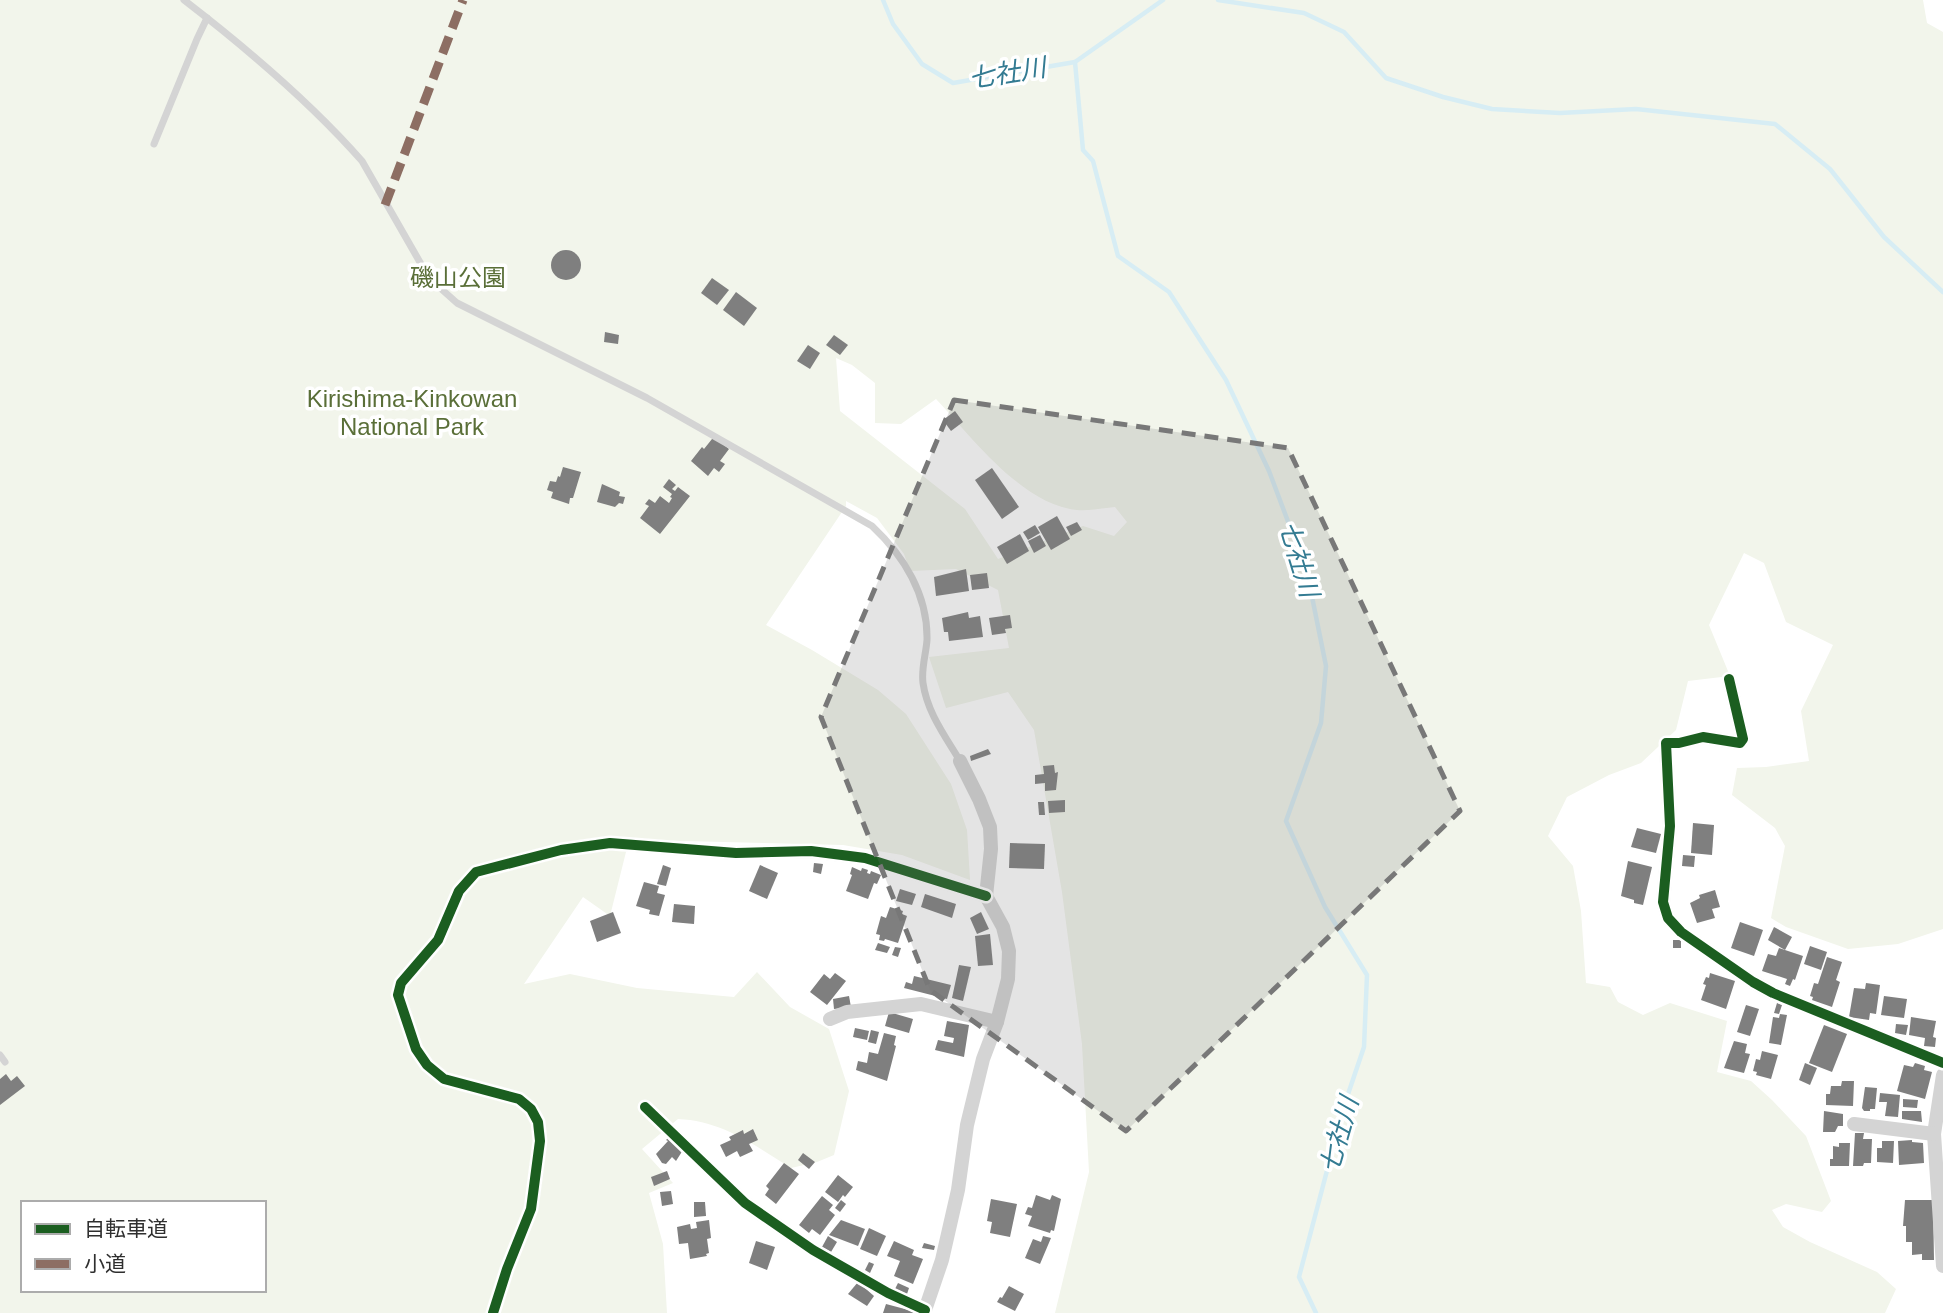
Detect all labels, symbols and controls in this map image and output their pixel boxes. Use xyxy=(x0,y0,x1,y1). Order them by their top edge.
water label: 七社川 xyxy=(966,52,1051,94)
park label: 磯山公園 xyxy=(410,264,506,291)
park label: Kirishima-Kinkowan National Park xyxy=(307,385,517,440)
water label: 七社川 xyxy=(1273,517,1326,604)
water label: 七社川 xyxy=(1314,1090,1365,1177)
legend xyxy=(21,1201,266,1292)
text: 自転車道 xyxy=(84,1217,168,1240)
text: 小道 xyxy=(84,1252,126,1275)

